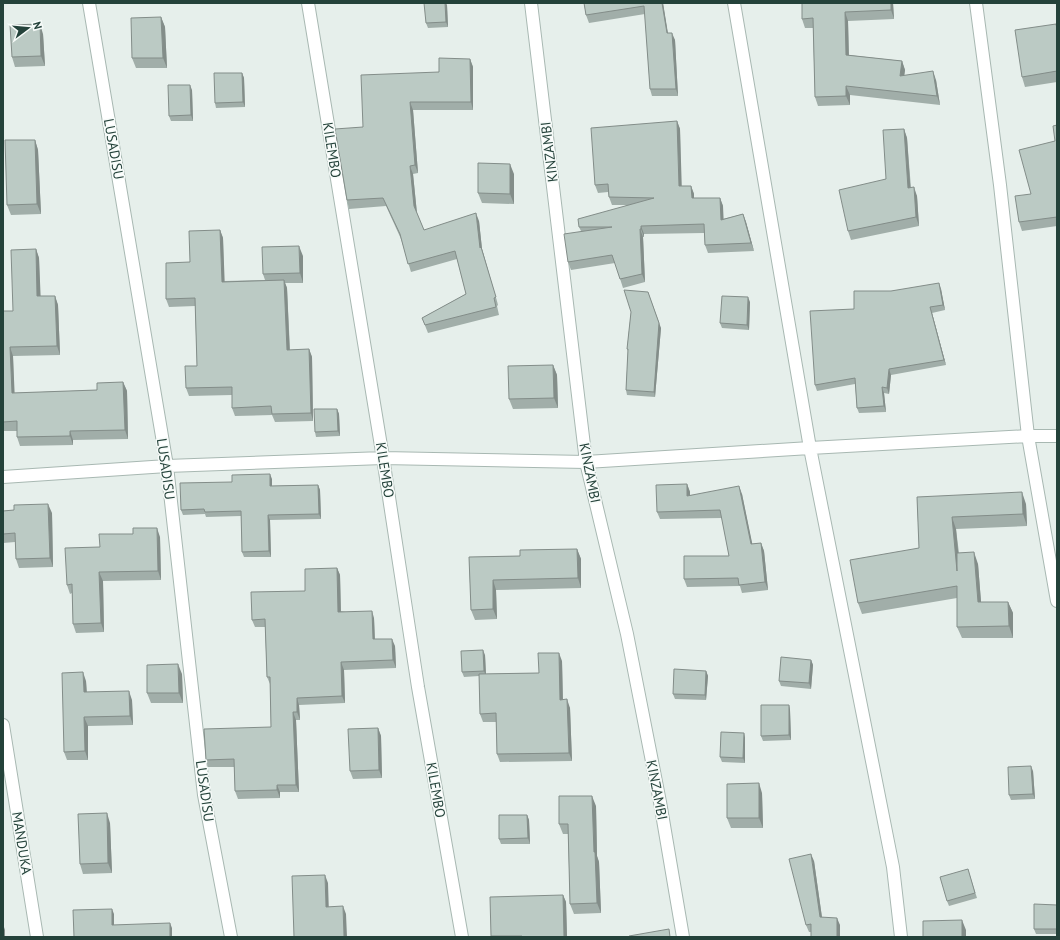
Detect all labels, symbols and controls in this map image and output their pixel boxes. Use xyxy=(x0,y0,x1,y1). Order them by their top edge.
north arrow xyxy=(8,8,48,48)
text: N xyxy=(30,20,45,31)
street label: LUSADISU xyxy=(100,117,128,181)
street label: KILEMBO xyxy=(319,121,345,179)
street label: KINZAMBI xyxy=(536,121,562,183)
street label: LUSADISU xyxy=(153,437,179,501)
street label: KILEMBO xyxy=(372,441,398,499)
street label: KINZAMBI xyxy=(575,441,605,505)
street label: KINZAMBI xyxy=(642,758,672,822)
street label: LUSADISU xyxy=(192,759,218,823)
street label: KILEMBO xyxy=(422,761,450,819)
street label: MANDUKA xyxy=(8,810,36,876)

